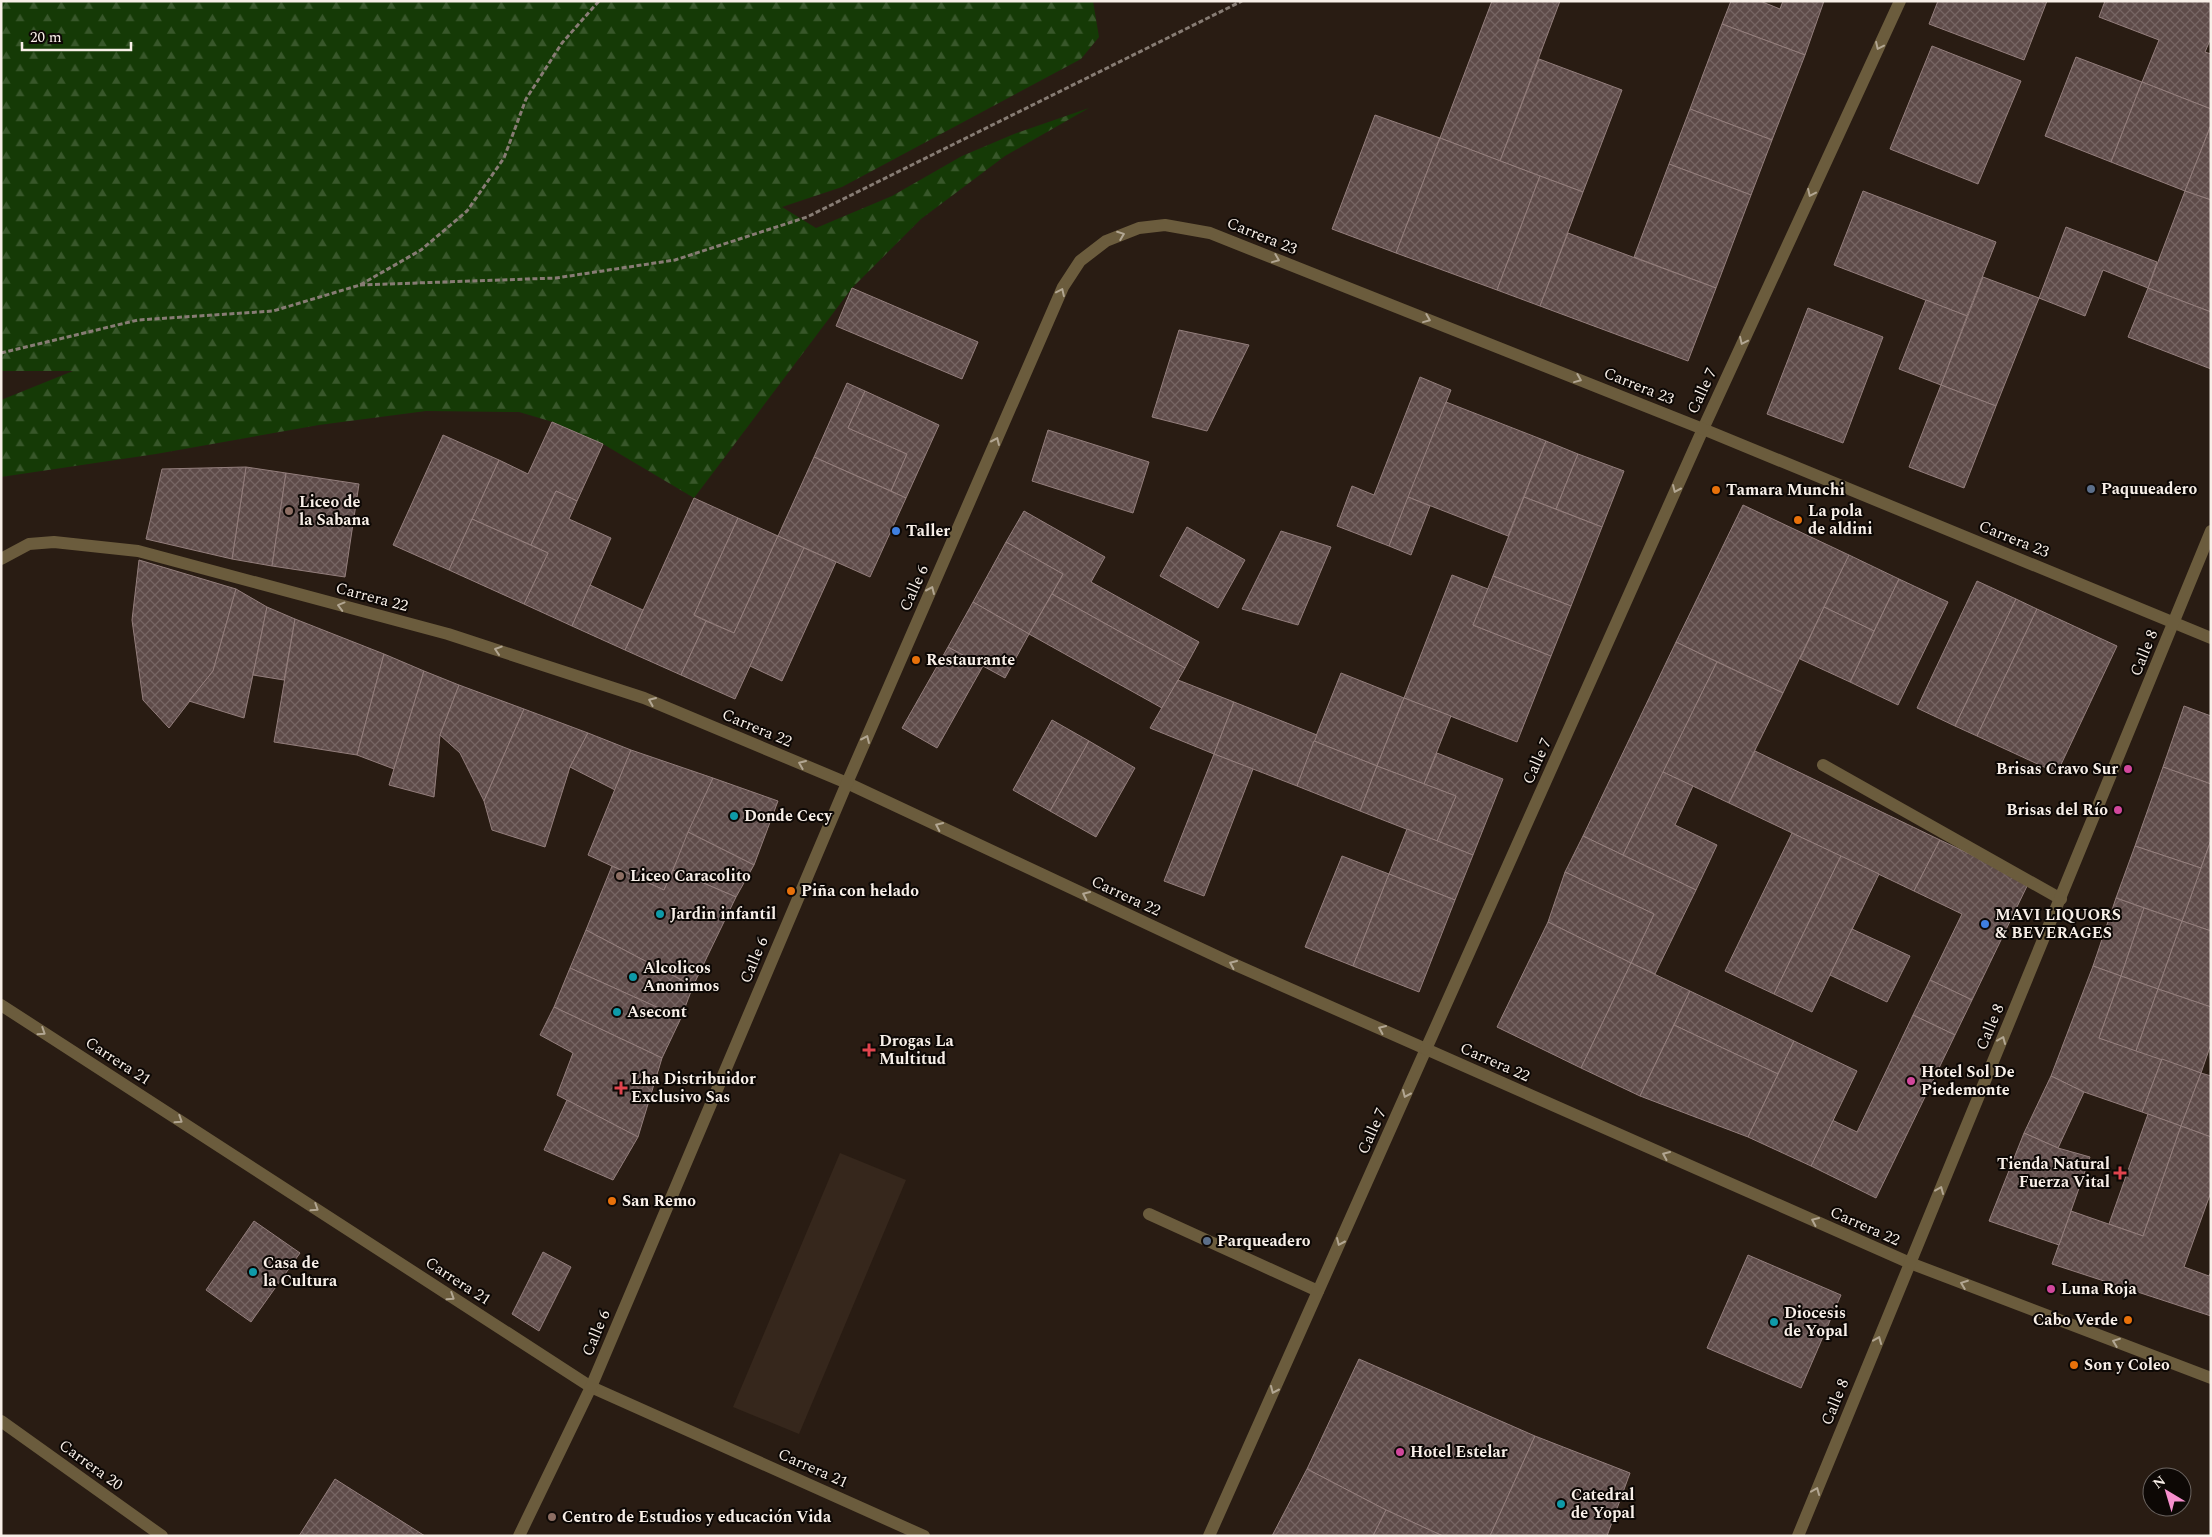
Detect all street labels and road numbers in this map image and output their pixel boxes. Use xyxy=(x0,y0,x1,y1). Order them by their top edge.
street label: Carrera 23 xyxy=(1223,211,1301,261)
street label: Carrera 23 xyxy=(1600,361,1678,411)
street label: Calle 7 xyxy=(1681,364,1723,418)
street label: Carrera 23 xyxy=(1975,514,2053,564)
street label: Calle 6 xyxy=(893,561,935,615)
street label: Carrera 22 xyxy=(333,576,411,618)
street label: Calle 8 xyxy=(2124,626,2164,680)
street label: Carrera 22 xyxy=(718,702,796,754)
street label: Calle 7 xyxy=(1516,734,1558,788)
street label: Carrera 22 xyxy=(1087,869,1165,923)
street label: Calle 6 xyxy=(733,933,775,987)
street label: Calle 8 xyxy=(1969,1000,2011,1054)
street label: Carrera 21 xyxy=(80,1031,156,1091)
street label: Carrera 22 xyxy=(1456,1036,1534,1088)
street label: Calle 7 xyxy=(1351,1104,1393,1158)
street label: Carrera 22 xyxy=(1826,1200,1904,1252)
street label: Carrera 21 xyxy=(420,1251,496,1311)
street label: Calle 6 xyxy=(575,1306,617,1360)
street label: Calle 8 xyxy=(1815,1375,1855,1429)
street label: Carrera 20 xyxy=(54,1433,128,1497)
street label: Carrera 21 xyxy=(774,1442,852,1494)

